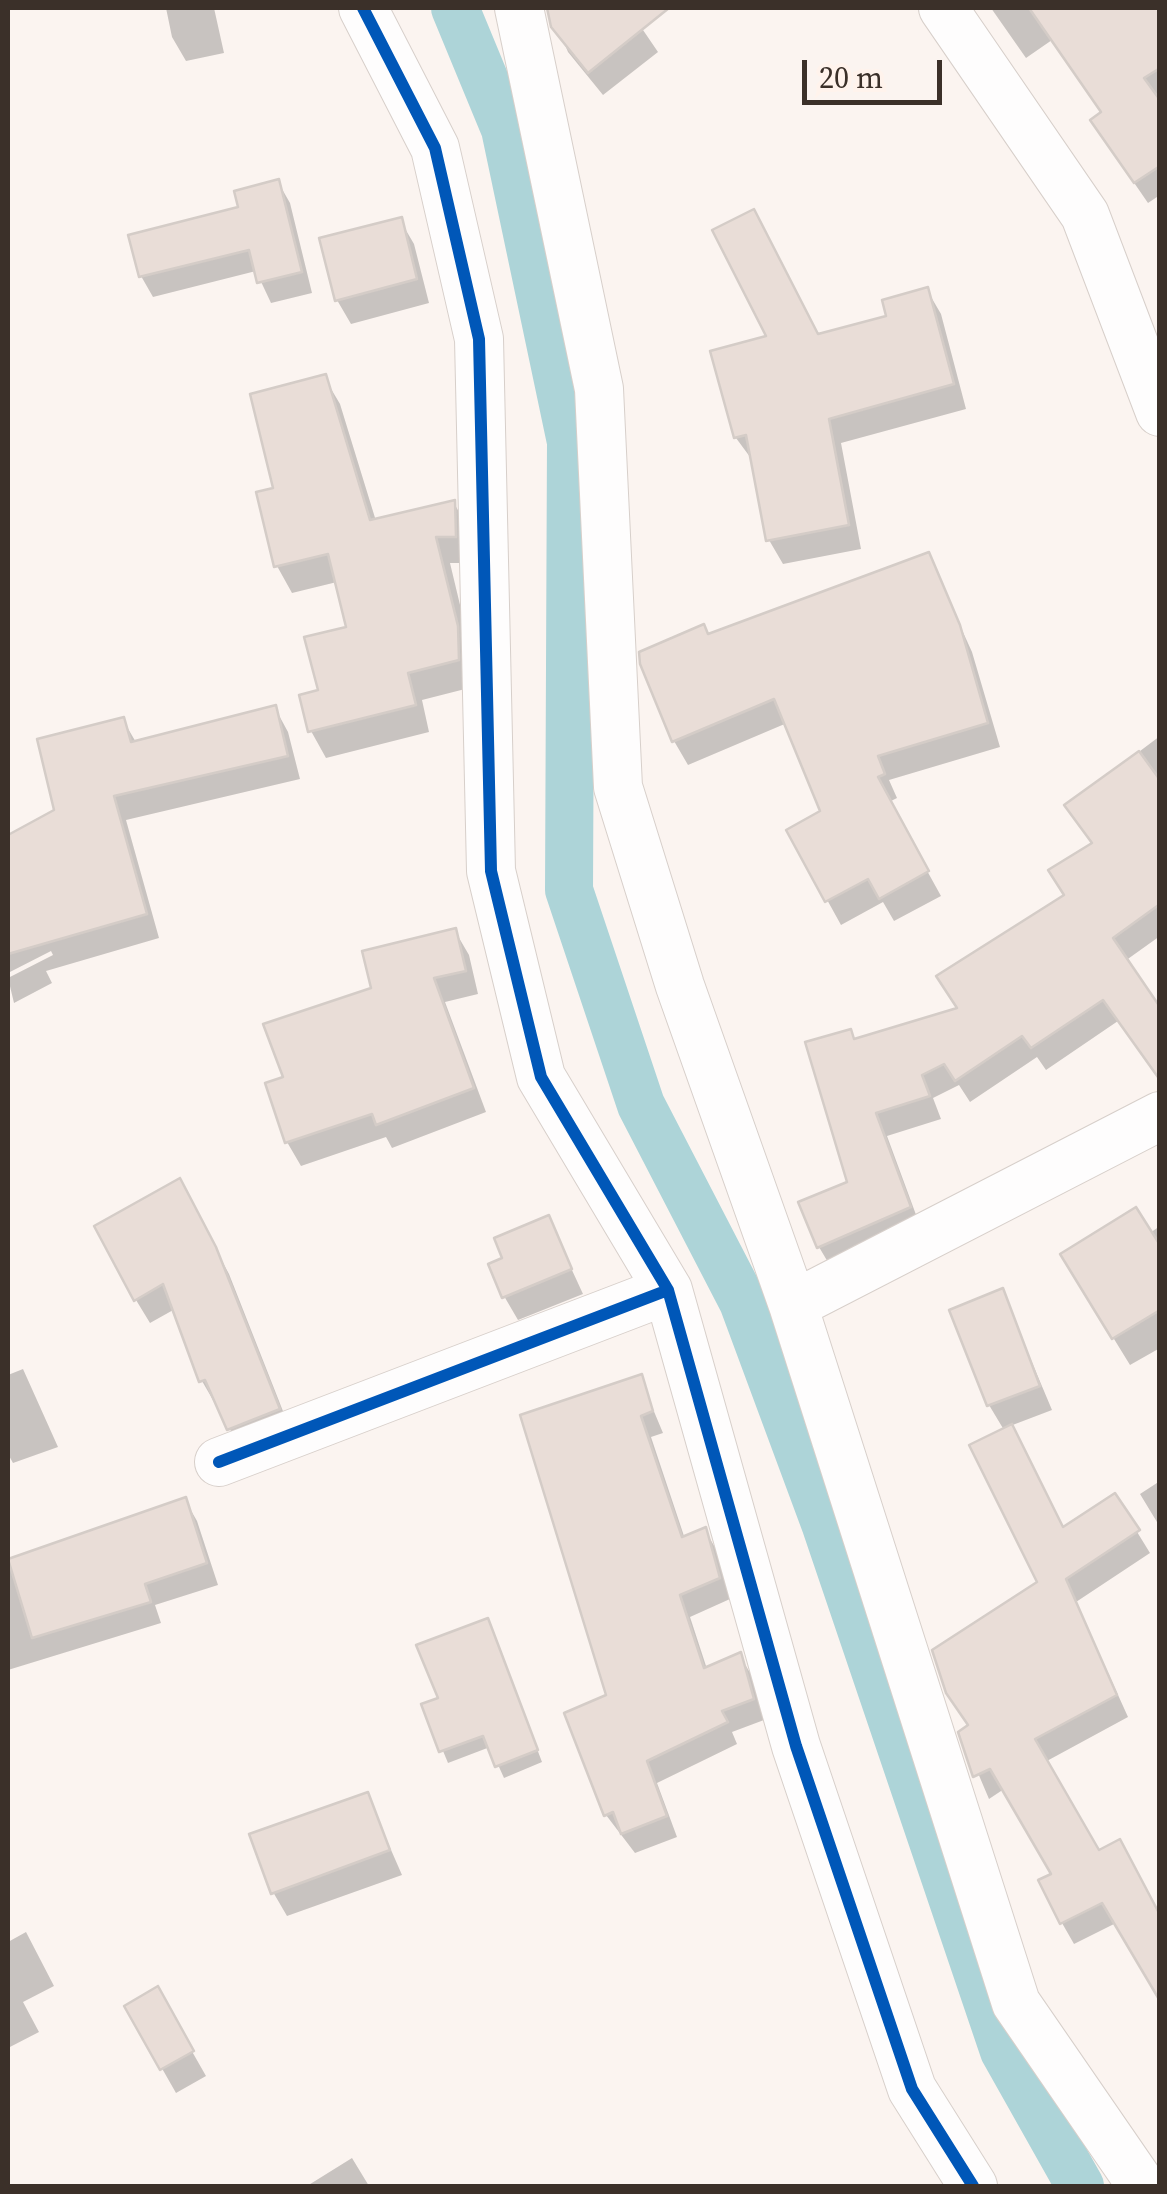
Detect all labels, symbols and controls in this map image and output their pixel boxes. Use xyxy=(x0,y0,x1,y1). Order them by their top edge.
scale bar xyxy=(807,40,947,102)
text: 20 m xyxy=(819,57,883,98)

